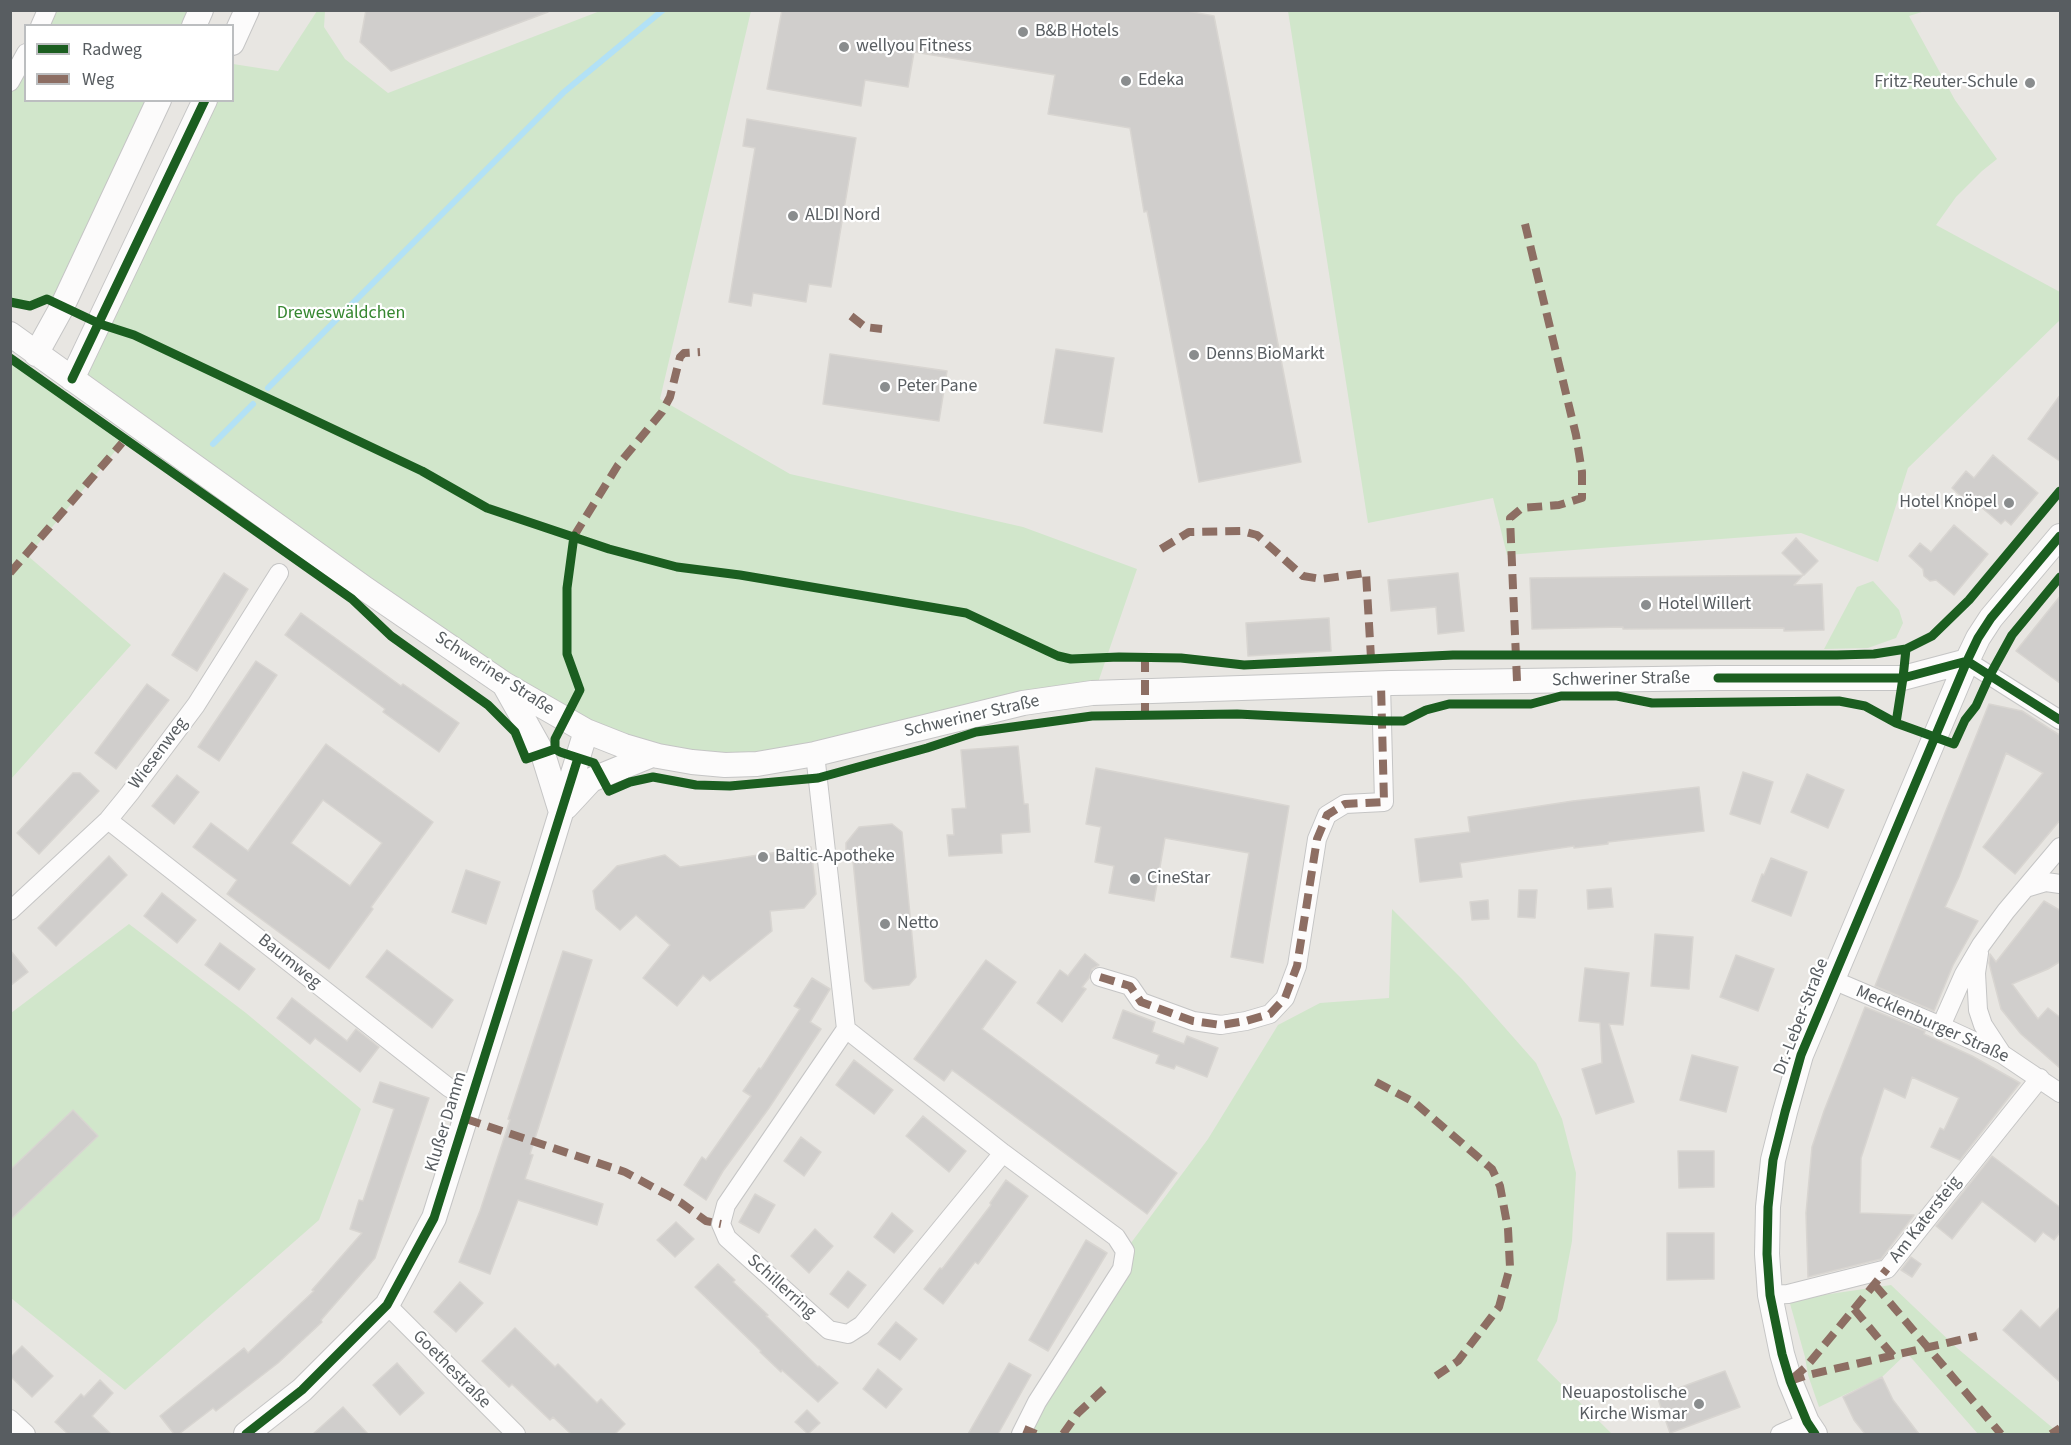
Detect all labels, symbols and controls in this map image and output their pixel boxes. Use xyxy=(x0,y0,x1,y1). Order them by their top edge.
place label: B&B Hotels xyxy=(1035,21,1119,43)
legend xyxy=(24,24,234,102)
marker: B&B Hotels xyxy=(1016,25,1030,39)
place label: wellyou Fitness xyxy=(856,36,972,58)
text: Radweg xyxy=(82,37,142,62)
marker: wellyou Fitness xyxy=(837,40,851,54)
text: Weg xyxy=(82,67,114,92)
place label: Edeka xyxy=(1138,70,1184,92)
place label: Fritz-Reuter-Schule xyxy=(1874,72,2018,94)
marker: Edeka xyxy=(1119,74,1133,88)
marker: Fritz-Reuter-Schule xyxy=(2023,76,2037,90)
place label: ALDI Nord xyxy=(805,205,880,227)
marker: ALDI Nord xyxy=(786,209,800,223)
park label: Dreweswäldchen xyxy=(277,303,405,325)
place label: Denns BioMarkt xyxy=(1206,344,1325,366)
marker: Denns BioMarkt xyxy=(1187,348,1201,362)
place label: Peter Pane xyxy=(897,376,977,398)
marker: Peter Pane xyxy=(878,380,892,394)
place label: Hotel Knöpel xyxy=(1899,492,1997,514)
marker: Hotel Knöpel xyxy=(2002,496,2016,510)
place label: Hotel Willert xyxy=(1658,594,1751,616)
marker: Hotel Willert xyxy=(1639,598,1653,612)
street label: Schweriner Straße xyxy=(430,627,558,721)
street label: Schweriner Straße xyxy=(1552,668,1690,692)
street label: Schweriner Straße xyxy=(902,691,1042,743)
street label: Wiesenweg xyxy=(125,714,193,794)
place label: Baltic-Apotheke xyxy=(775,846,895,868)
marker: Baltic-Apotheke xyxy=(756,850,770,864)
place label: CineStar xyxy=(1147,868,1210,890)
marker: CineStar xyxy=(1128,872,1142,886)
place label: Netto xyxy=(897,913,939,935)
marker: Netto xyxy=(878,917,892,931)
street label: Baumweg xyxy=(253,930,325,994)
street label: Dr.-Leber-Straße xyxy=(1770,956,1834,1078)
street label: Mecklenburger Straße xyxy=(1852,982,2012,1068)
street label: Klußer Damm xyxy=(421,1069,473,1175)
street label: Am Katersteig xyxy=(1885,1172,1967,1268)
street label: Schillerring xyxy=(742,1250,820,1324)
street label: Goethestraße xyxy=(407,1326,495,1414)
place label: Neuapostolische Kirche Wismar xyxy=(1562,1383,1687,1426)
marker: Neuapostolische Kirche Wismar xyxy=(1692,1397,1706,1411)

